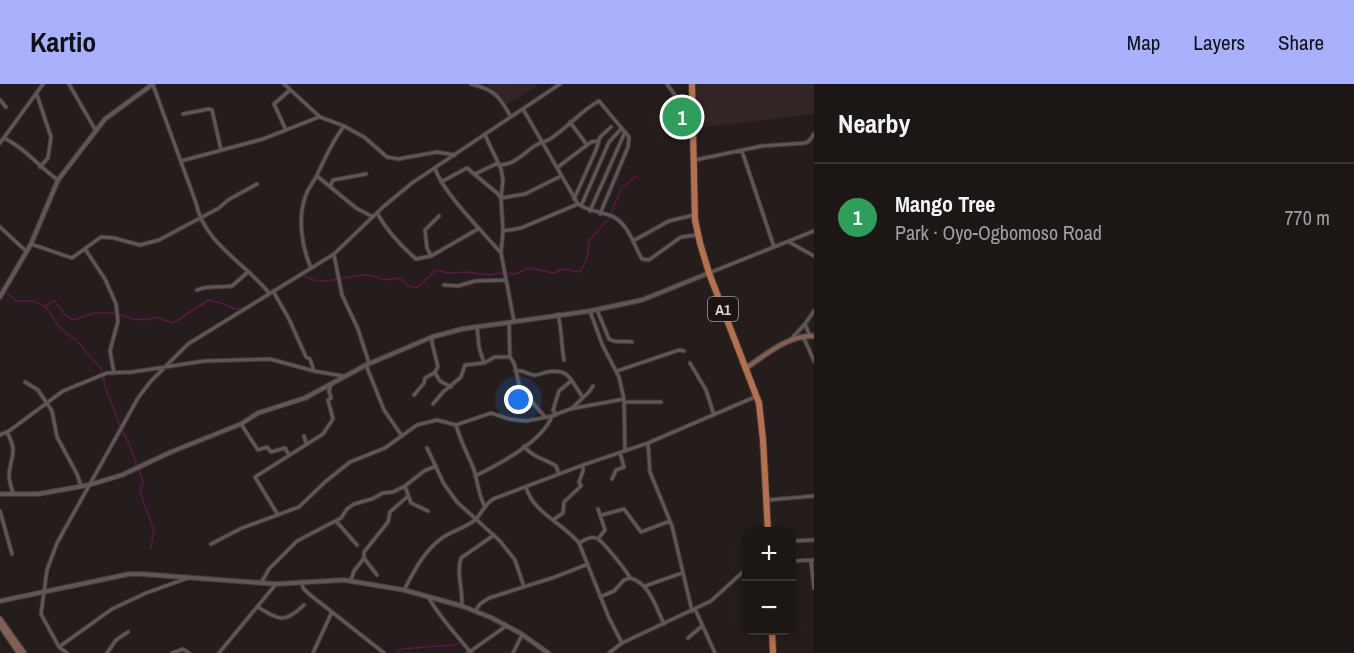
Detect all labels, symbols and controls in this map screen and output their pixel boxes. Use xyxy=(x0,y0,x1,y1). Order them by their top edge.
text: Kartio xyxy=(30,23,96,61)
text: Map xyxy=(1127,28,1160,57)
text: Layers xyxy=(1193,28,1245,57)
text: Share xyxy=(1278,28,1324,57)
pin: 1 xyxy=(662,94,702,140)
text: Nearby xyxy=(838,106,910,141)
text: Mango Tree xyxy=(895,189,995,219)
text: 1 xyxy=(853,204,862,231)
text: 770 m xyxy=(1284,204,1330,231)
text: Park · Oyo-Ogbomoso Road xyxy=(895,219,1102,246)
road number: A1 xyxy=(708,297,738,321)
your location xyxy=(504,385,533,414)
map controls xyxy=(742,527,796,635)
button: + xyxy=(742,527,796,581)
button: − xyxy=(742,581,796,635)

